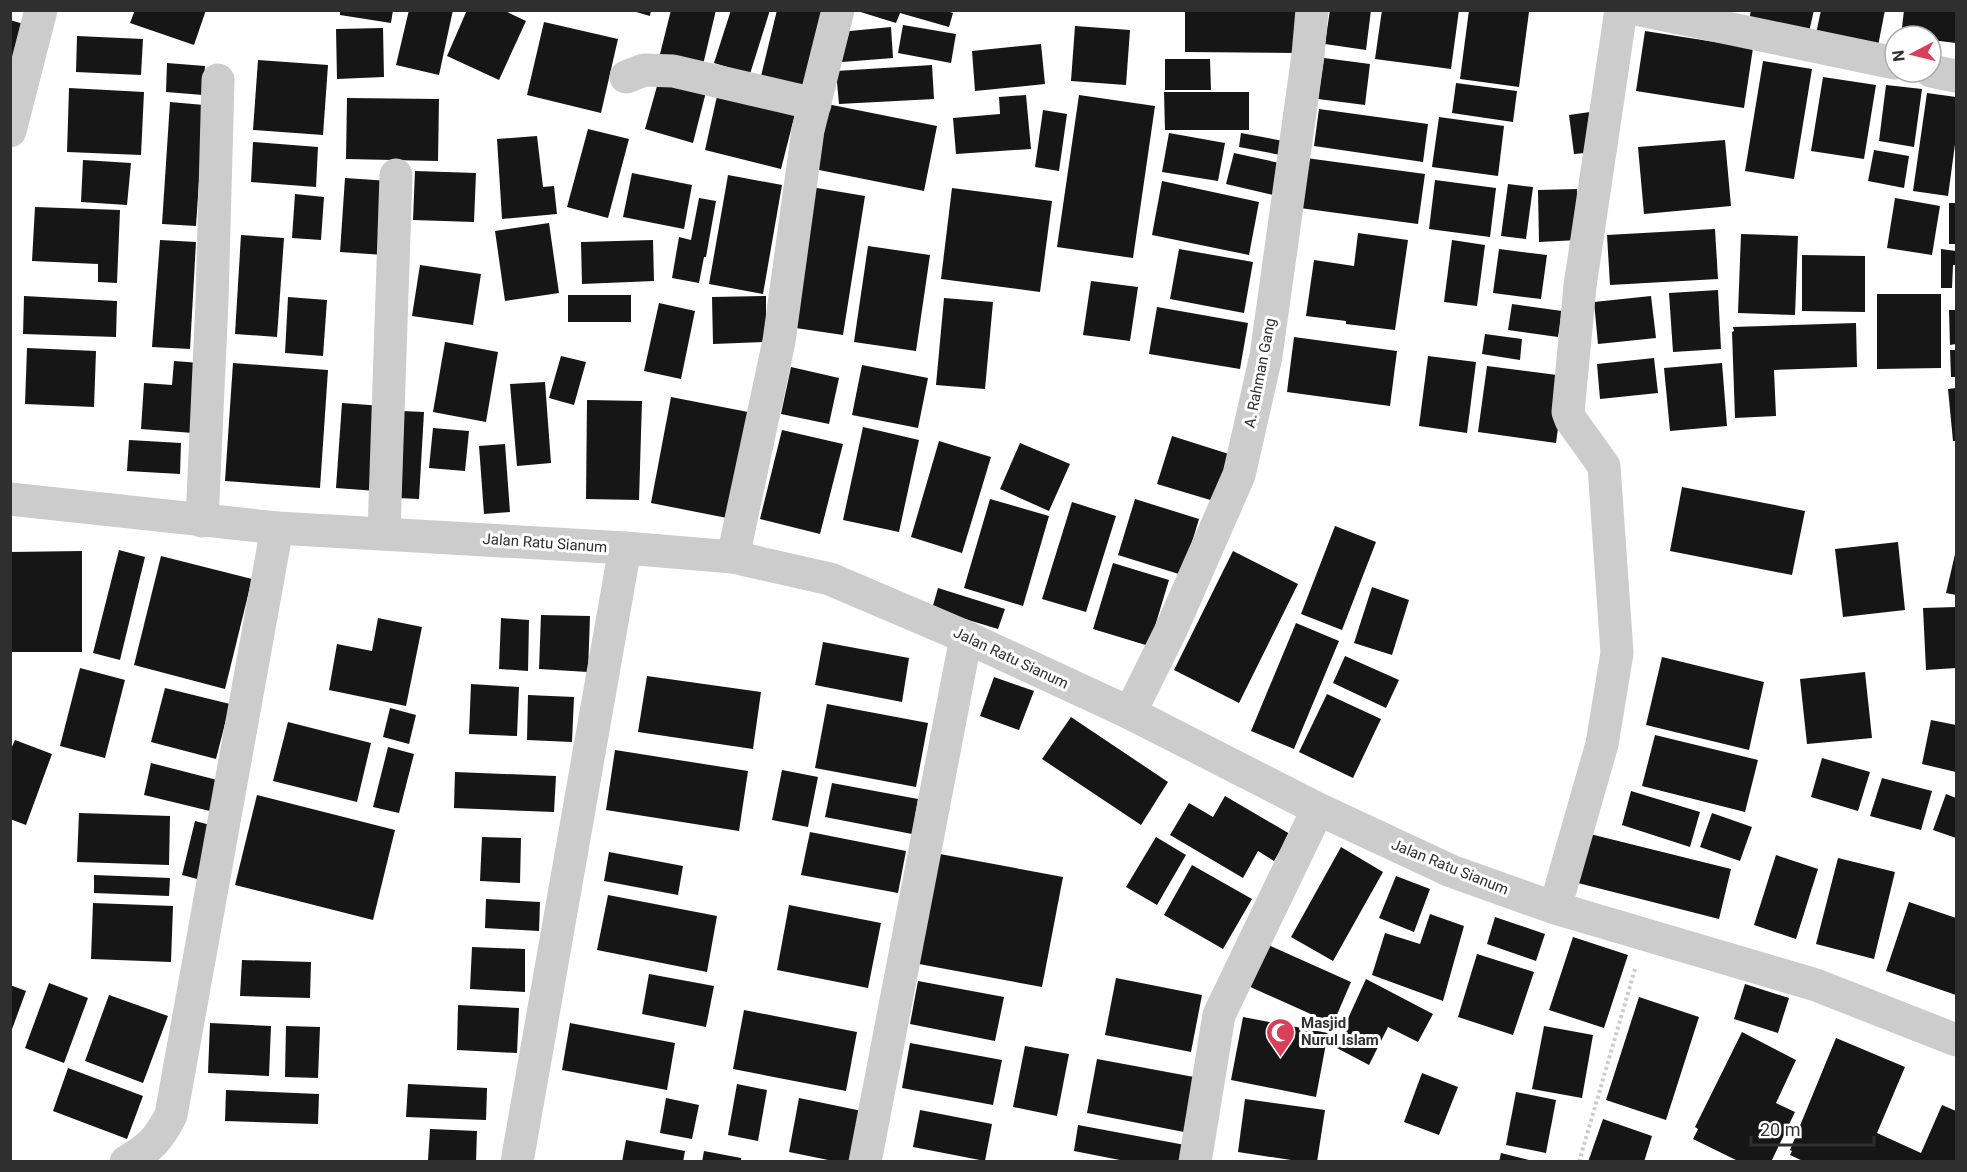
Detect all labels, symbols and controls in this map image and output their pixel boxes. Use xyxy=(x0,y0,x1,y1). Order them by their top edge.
north arrow xyxy=(1883,24,1943,84)
text: N xyxy=(1888,49,1909,63)
street label: A. Rahman Gang xyxy=(1241,317,1279,429)
street label: Jalan Ratu Sianum xyxy=(482,530,608,556)
street label: Jalan Ratu Sianum xyxy=(951,623,1071,693)
street label: Jalan Ratu Sianum xyxy=(1389,835,1511,899)
place label: Masjid Nurul Islam xyxy=(1301,1014,1379,1049)
mosque icon: Masjid Nurul Islam xyxy=(1264,1016,1296,1058)
scale bar xyxy=(1751,1109,1874,1147)
text: 20 m xyxy=(1760,1119,1800,1140)

